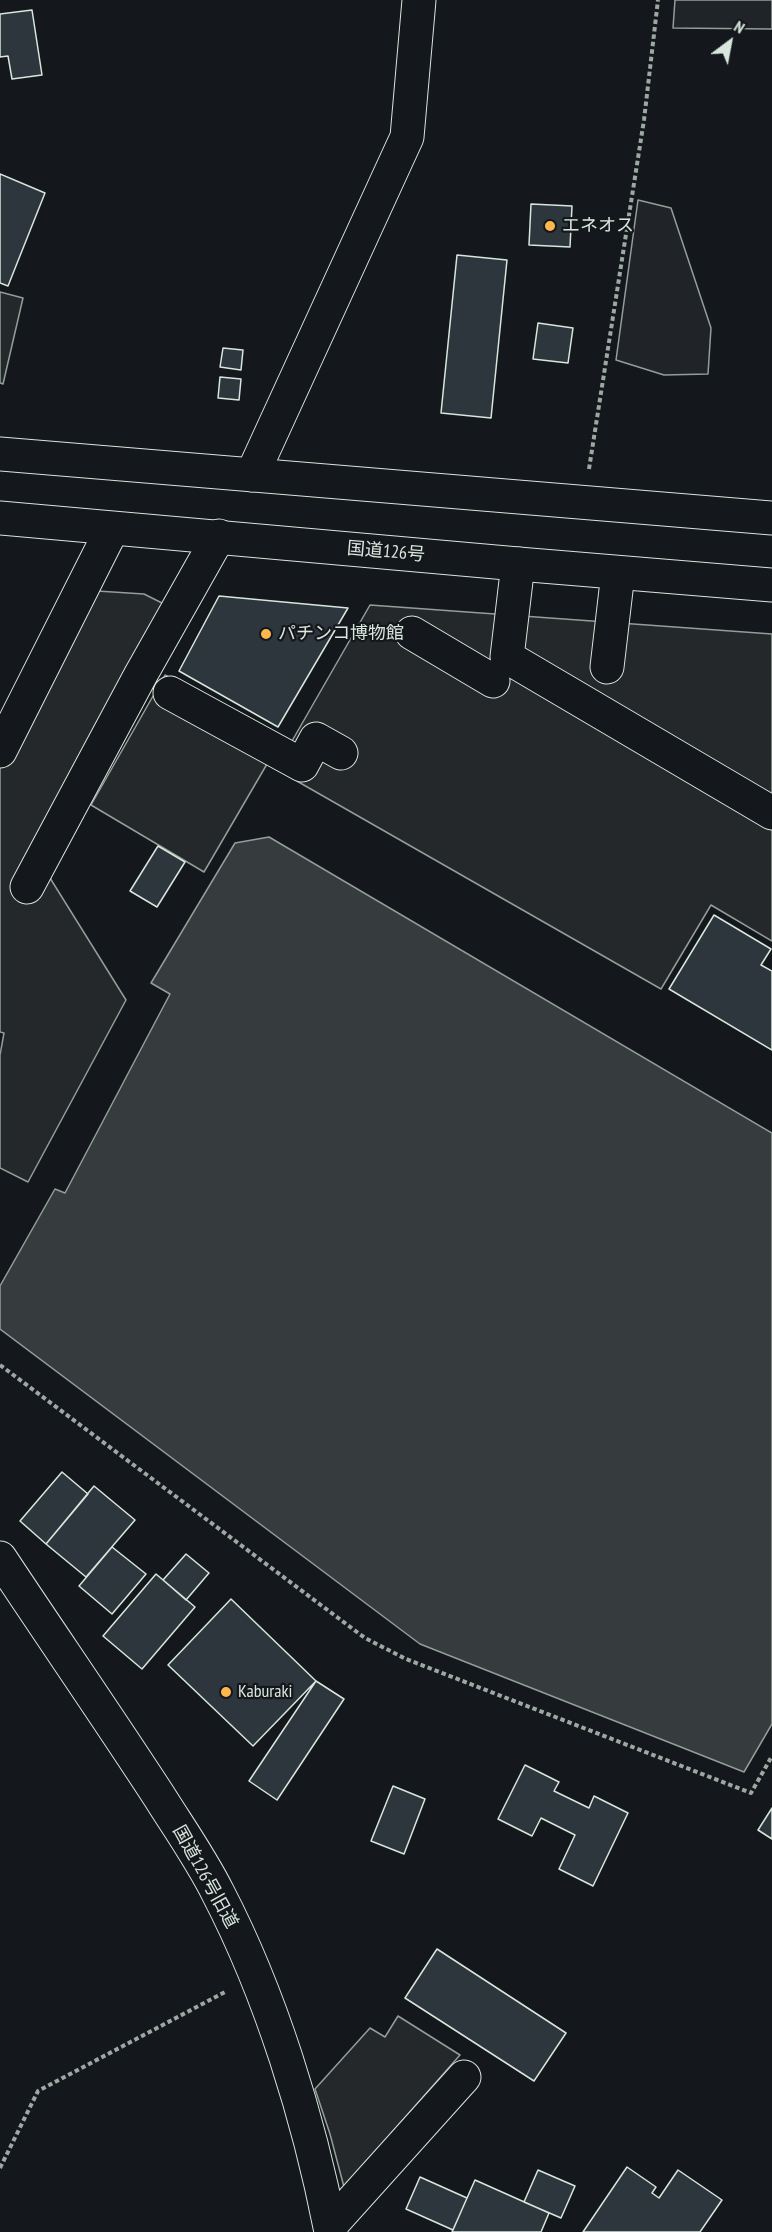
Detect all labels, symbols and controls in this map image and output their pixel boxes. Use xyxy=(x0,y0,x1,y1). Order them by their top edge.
north arrow xyxy=(700,12,760,72)
text: N xyxy=(731,16,748,38)
place label: エネオス xyxy=(562,215,634,237)
marker: エネオス xyxy=(543,219,557,233)
street label: 国道126号 xyxy=(346,538,426,566)
place label: パチンコ博物館 xyxy=(278,623,404,645)
marker: パチンコ博物館 xyxy=(259,627,273,641)
place label: Kaburaki xyxy=(238,1681,292,1703)
marker: Kaburaki xyxy=(219,1685,233,1699)
street label: 国道126号旧道 xyxy=(168,1822,242,1932)

